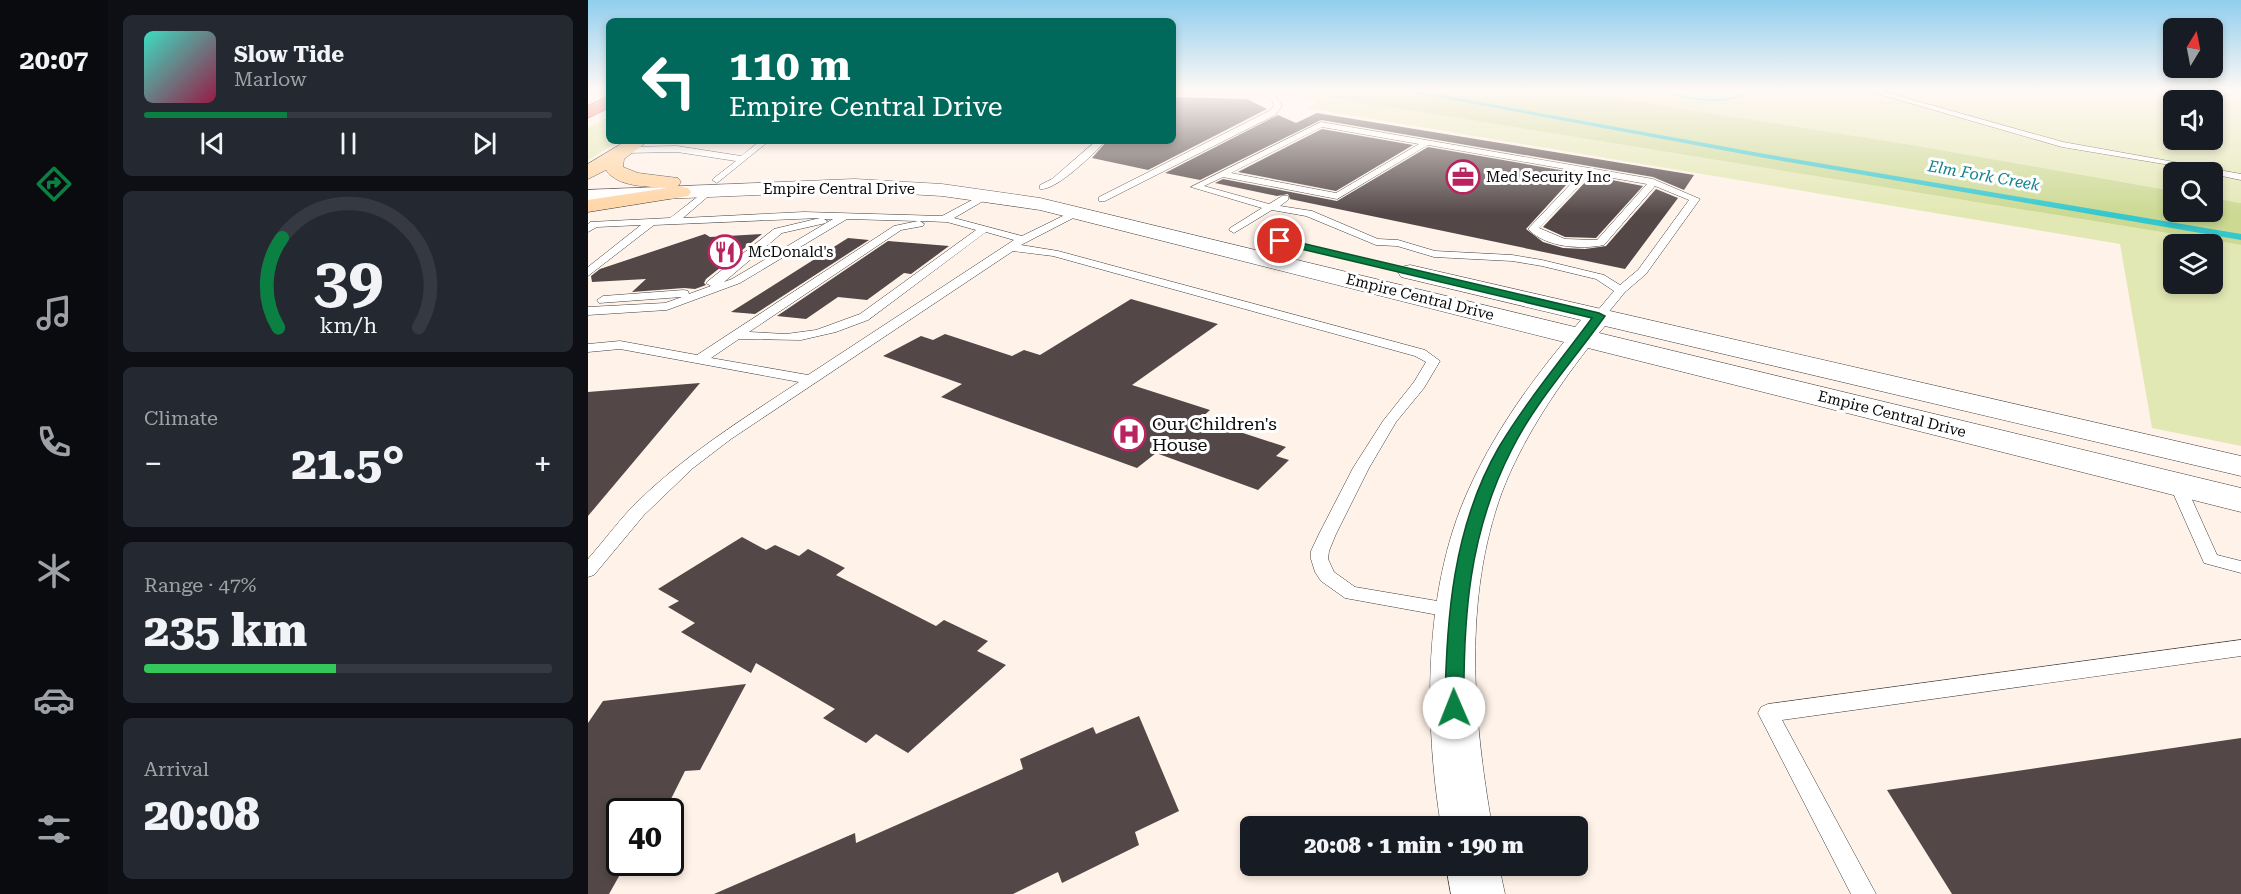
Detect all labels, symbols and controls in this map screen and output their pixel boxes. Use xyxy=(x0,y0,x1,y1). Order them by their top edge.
north arrow xyxy=(2163,18,2223,78)
map controls xyxy=(2163,18,2223,294)
text: 110 m xyxy=(729,41,851,90)
text: Slow Tide xyxy=(234,42,344,67)
icon: left xyxy=(630,42,708,120)
text: 20:07 xyxy=(20,44,88,76)
text: Marlow xyxy=(234,67,307,91)
button: sound xyxy=(2163,90,2223,150)
text: Empire Central Drive xyxy=(729,91,1003,123)
icon: previous xyxy=(196,127,229,160)
icon: pause xyxy=(332,127,365,160)
icon: next xyxy=(468,127,501,160)
water label: Elm Fork Creek xyxy=(1926,156,2042,195)
office icon: Med Security Inc xyxy=(1445,159,1481,195)
button: search xyxy=(2163,162,2223,222)
icon: directions xyxy=(33,163,75,205)
place label: Med Security Inc xyxy=(1486,168,1611,186)
street label: Empire Central Drive xyxy=(763,180,915,198)
pin xyxy=(1254,215,1305,266)
icon: arrive xyxy=(1263,224,1296,257)
restaurant icon: McDonald's xyxy=(707,234,743,270)
button: layers xyxy=(2163,234,2223,294)
place label: McDonald's xyxy=(748,243,834,261)
text: 39 xyxy=(313,244,383,317)
street label: Empire Central Drive xyxy=(1344,270,1496,324)
icon: music xyxy=(33,292,75,334)
text: km/h xyxy=(319,314,377,339)
street label: Empire Central Drive xyxy=(1816,387,1968,441)
text: Climate xyxy=(144,406,218,430)
place label: Our Children's House xyxy=(1152,413,1277,455)
hospital icon: Our Children's House xyxy=(1111,416,1147,452)
icon: phone xyxy=(33,421,75,463)
text: 21.5° xyxy=(291,437,405,490)
text: − xyxy=(144,444,162,483)
text: + xyxy=(534,444,552,483)
icon: climate xyxy=(33,550,75,592)
text: Range · 47% xyxy=(144,573,256,597)
text: 235 km xyxy=(144,604,307,657)
position arrow xyxy=(1422,676,1486,740)
icon: car xyxy=(33,679,75,721)
text: Arrival xyxy=(144,757,209,781)
text: 20:08 xyxy=(144,788,260,841)
speed limit sign: 40 xyxy=(606,798,684,876)
icon: filters xyxy=(33,808,75,850)
text: 20:08 · 1 min · 190 m xyxy=(1304,833,1524,858)

